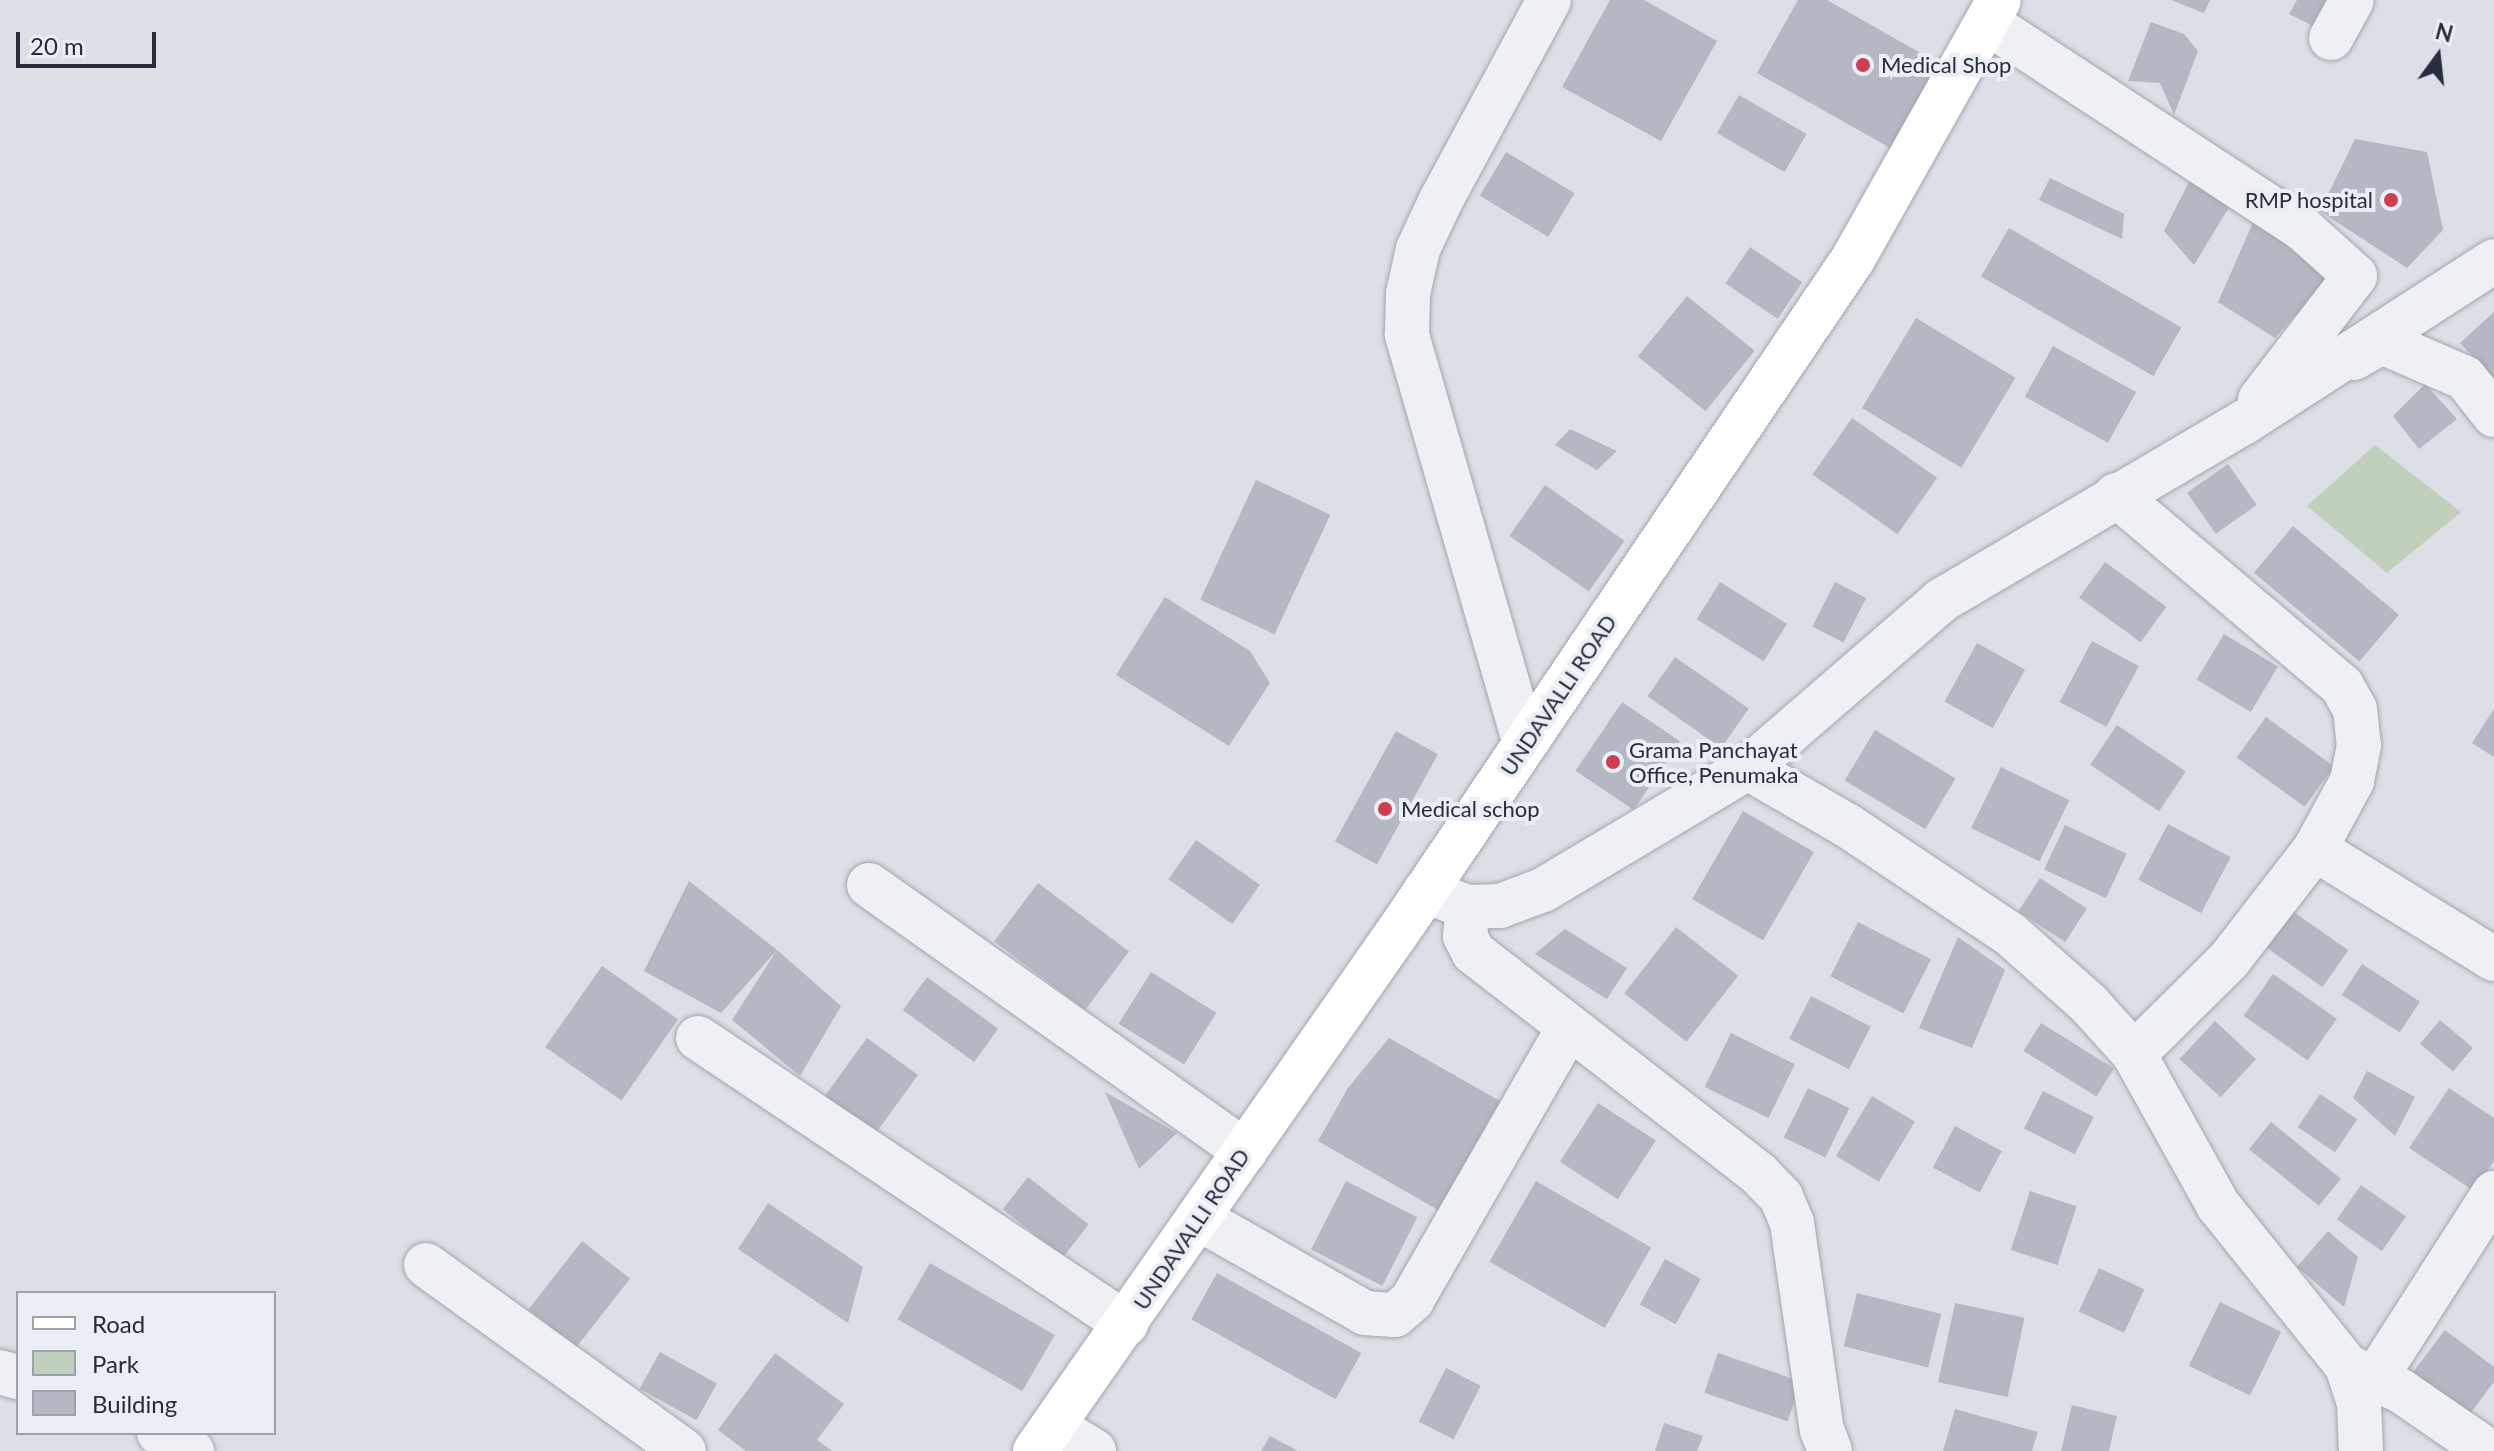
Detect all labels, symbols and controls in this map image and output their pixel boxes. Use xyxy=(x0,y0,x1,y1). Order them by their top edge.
scale bar xyxy=(20,16,160,66)
north arrow xyxy=(2398,16,2478,96)
text: N xyxy=(2433,17,2456,48)
text: 20 m xyxy=(30,31,84,60)
place label: Medical Shop xyxy=(1881,52,2011,78)
marker: Medical Shop xyxy=(1852,54,1874,76)
place label: RMP hospital xyxy=(2244,187,2373,213)
marker: RMP hospital xyxy=(2380,189,2402,211)
street label: UNDAVALLI ROAD xyxy=(1494,610,1622,780)
place label: Grama Panchayat Office, Penumaka xyxy=(1629,736,1799,788)
marker: Grama Panchayat Office, Penumaka xyxy=(1604,753,1622,771)
place label: Medical schop xyxy=(1401,796,1540,822)
marker: Medical schop xyxy=(1376,800,1394,818)
street label: UNDAVALLI ROAD xyxy=(1127,1144,1255,1314)
legend xyxy=(16,1291,276,1435)
text: Road xyxy=(92,1309,145,1338)
text: Park xyxy=(92,1349,139,1378)
text: Building xyxy=(92,1389,177,1418)

